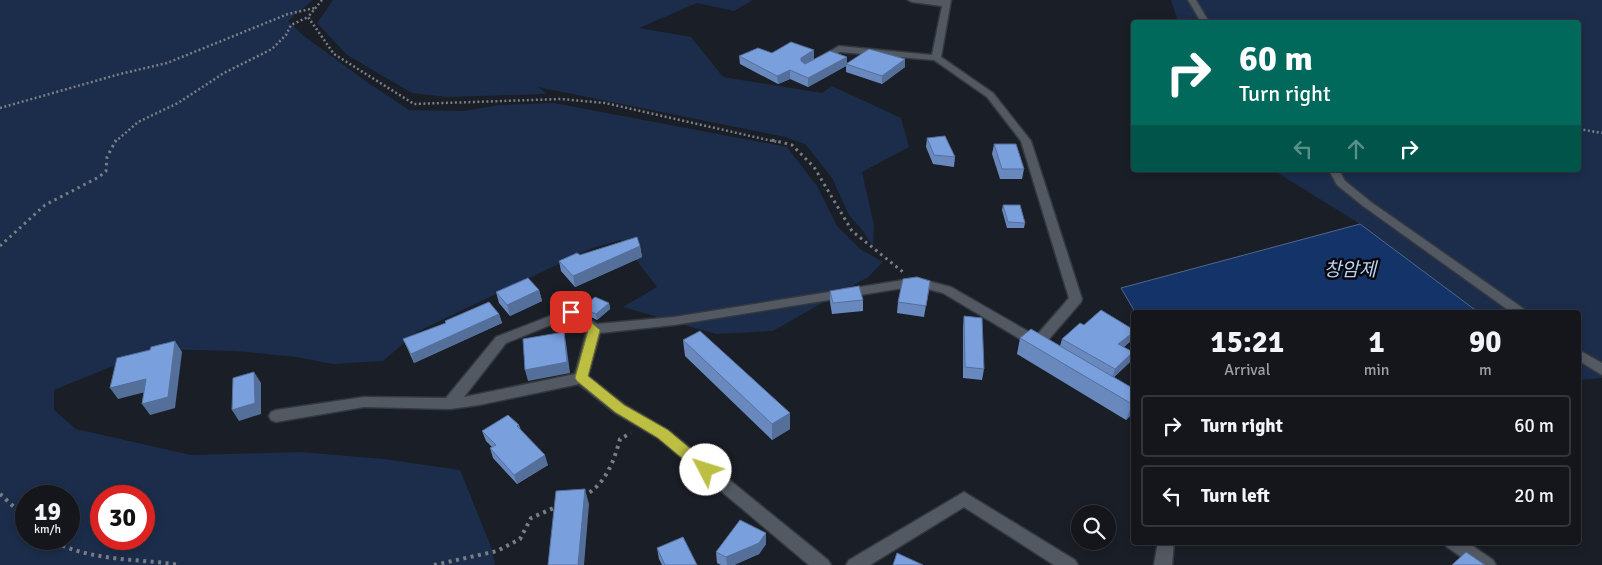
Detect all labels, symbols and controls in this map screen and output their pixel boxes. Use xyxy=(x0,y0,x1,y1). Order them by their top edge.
text: 60 m xyxy=(1239,37,1313,80)
icon: right xyxy=(1156,40,1221,105)
text: Turn right xyxy=(1239,80,1331,107)
icon: left xyxy=(1289,135,1317,163)
icon: ahead xyxy=(1342,135,1370,163)
icon: right xyxy=(1395,135,1423,163)
water label: 창암제 xyxy=(1324,258,1379,282)
pin xyxy=(550,291,592,333)
icon: arrive xyxy=(557,298,585,326)
text: 15:21 xyxy=(1211,324,1284,361)
text: 1 xyxy=(1369,324,1385,361)
text: 90 xyxy=(1469,324,1501,361)
text: Arrival xyxy=(1224,360,1270,380)
text: min xyxy=(1364,360,1390,380)
text: m xyxy=(1479,360,1492,380)
icon: right xyxy=(1158,412,1186,440)
text: Turn right xyxy=(1201,414,1283,438)
text: 60 m xyxy=(1514,414,1554,438)
position arrow xyxy=(679,443,731,495)
icon: left xyxy=(1158,482,1186,510)
text: Turn left xyxy=(1201,484,1270,508)
text: 20 m xyxy=(1514,484,1554,508)
speed limit sign: 30 xyxy=(90,485,155,550)
text: 19 xyxy=(34,496,61,527)
map controls xyxy=(1071,505,1116,550)
button: search xyxy=(1071,505,1116,550)
text: km/h xyxy=(34,522,61,537)

